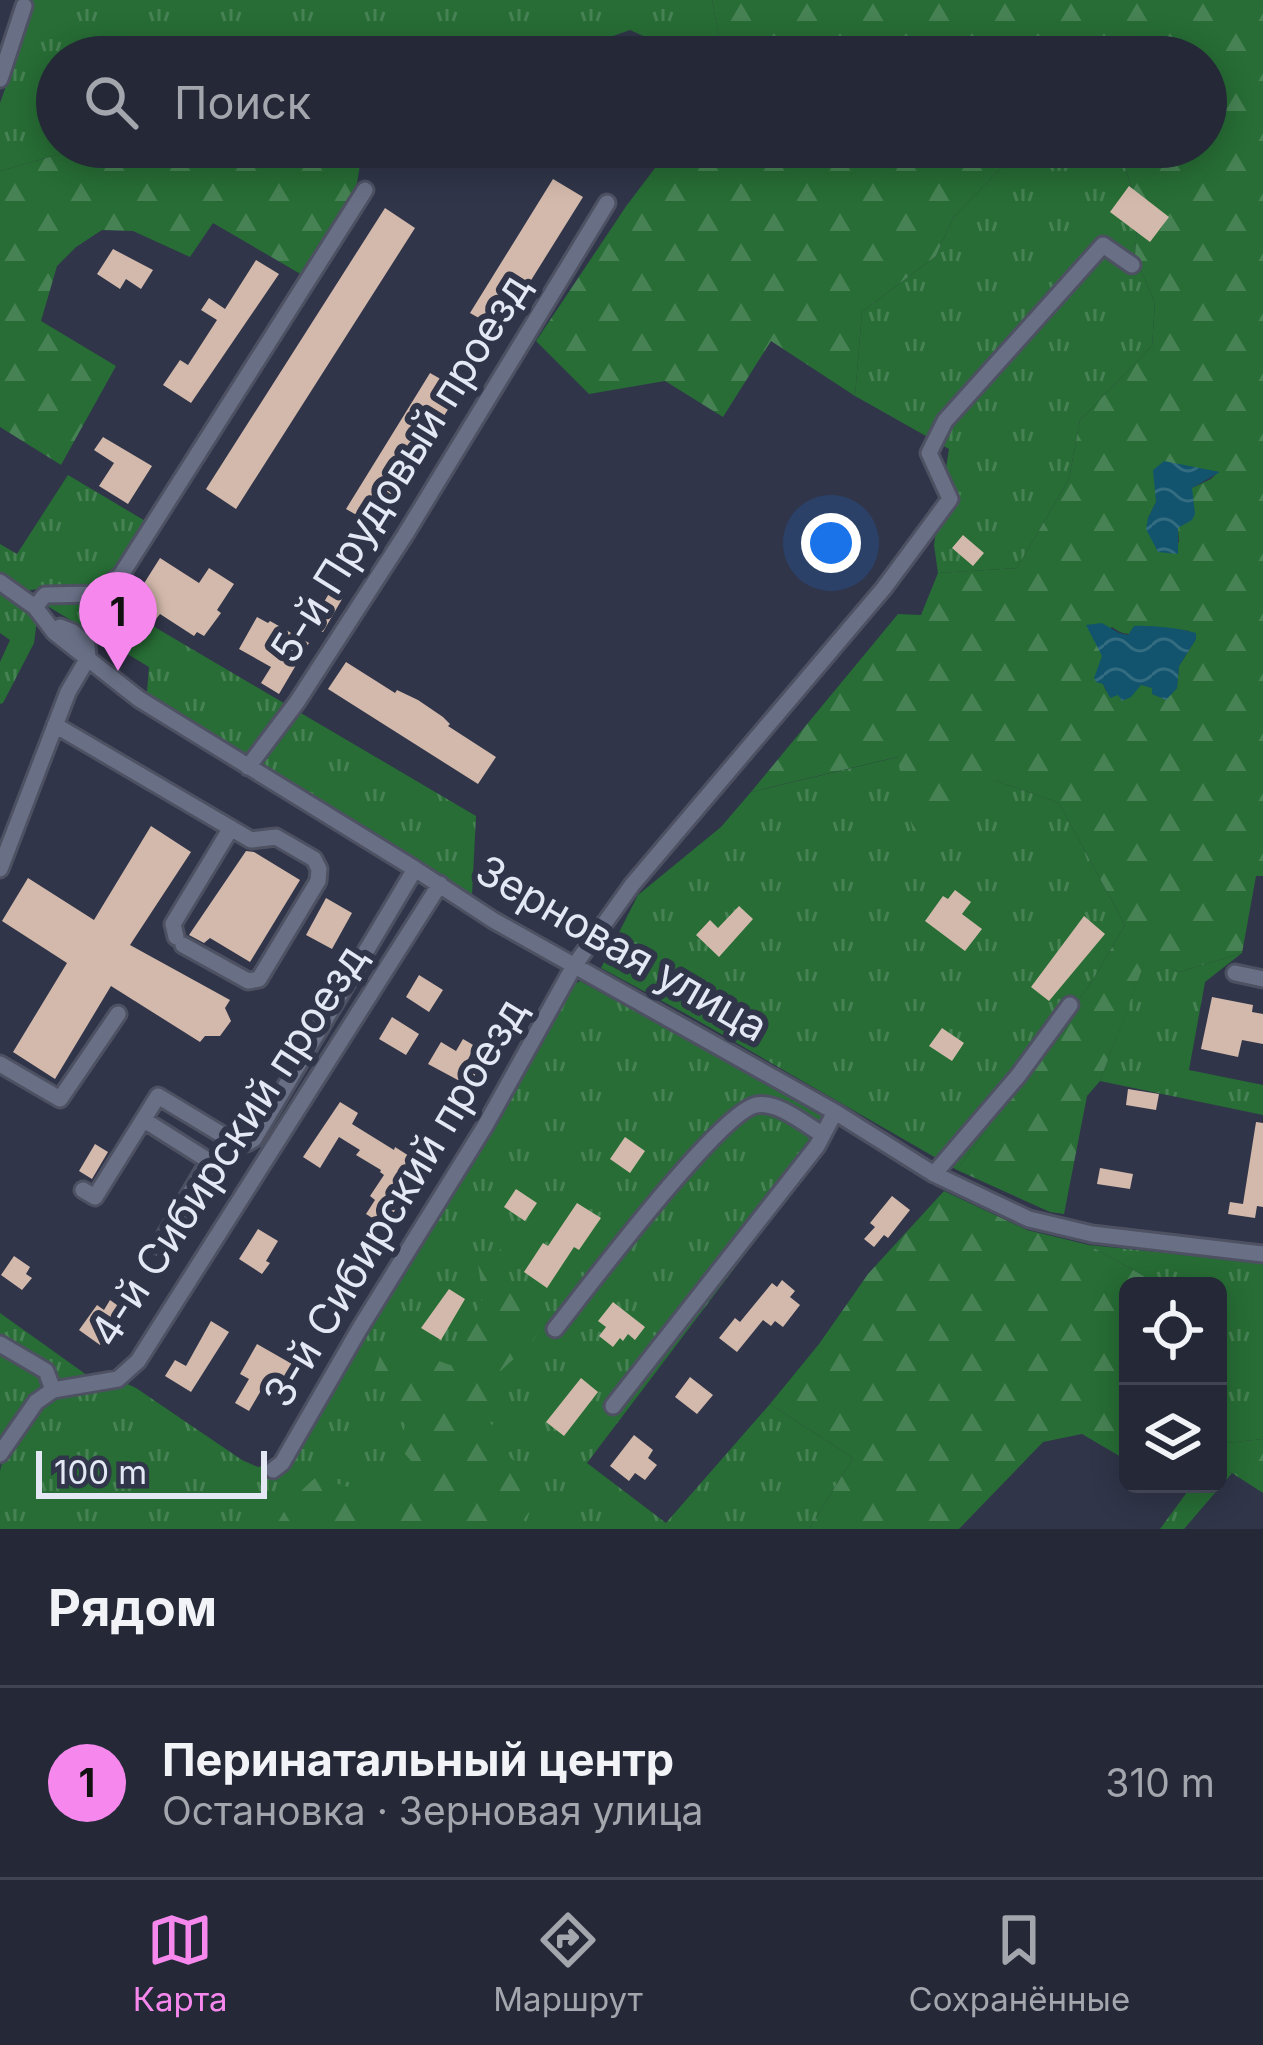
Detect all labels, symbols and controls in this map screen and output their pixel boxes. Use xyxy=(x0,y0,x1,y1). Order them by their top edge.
search box xyxy=(36,36,1227,168)
icon: search xyxy=(78,69,144,135)
text: Поиск xyxy=(174,75,311,130)
street label: 5-й Прудовый проезд xyxy=(259,264,540,672)
your location xyxy=(801,513,861,573)
pin: 1 xyxy=(79,572,157,671)
street label: Зерновая улица xyxy=(468,844,777,1052)
street label: 4-й Сибирский проезд xyxy=(78,934,377,1355)
street label: 3-й Сибирский проезд xyxy=(252,988,537,1416)
map controls xyxy=(1119,1277,1227,1493)
button: locate xyxy=(1119,1277,1227,1385)
button: layers xyxy=(1119,1385,1227,1493)
scale bar xyxy=(36,1445,267,1498)
text: 100 m xyxy=(54,1452,147,1492)
text: Рядом xyxy=(48,1577,217,1638)
text: Перинатальный центр xyxy=(162,1732,674,1787)
text: 1 xyxy=(79,1759,95,1806)
text: 310 m xyxy=(1105,1759,1215,1806)
text: Остановка · Зерновая улица xyxy=(162,1787,703,1834)
tab: Карта xyxy=(133,1907,228,2019)
tab: Маршрут xyxy=(493,1907,643,2019)
tab: Сохранённые xyxy=(909,1907,1130,2019)

